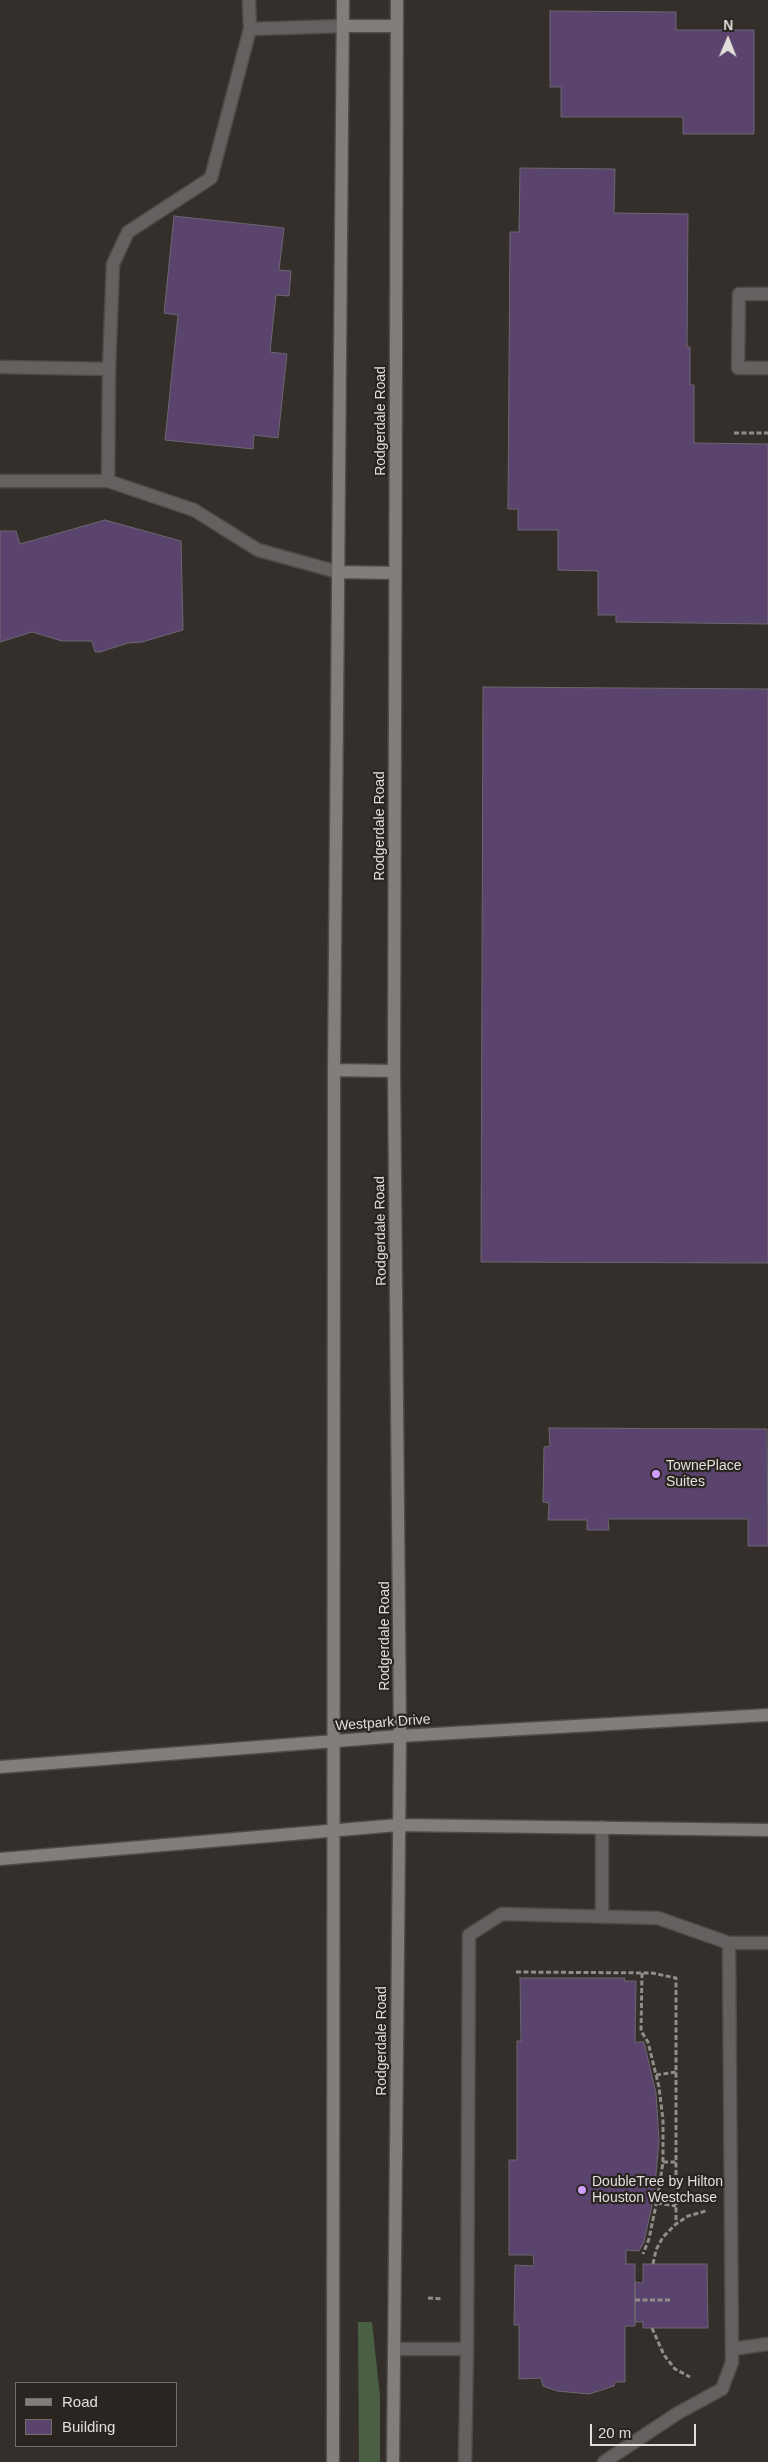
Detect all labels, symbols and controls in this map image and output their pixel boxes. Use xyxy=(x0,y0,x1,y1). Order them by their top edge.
north arrow xyxy=(703,15,753,65)
text: N xyxy=(723,17,733,33)
street label: Rodgerdale Road xyxy=(373,366,389,476)
street label: Rodgerdale Road xyxy=(372,771,388,881)
street label: Rodgerdale Road xyxy=(372,1176,390,1286)
place label: TownePlace Suites xyxy=(666,1458,741,1490)
marker: TownePlace Suites xyxy=(650,1468,662,1480)
street label: Rodgerdale Road xyxy=(377,1581,393,1691)
street label: Westpark Drive xyxy=(335,1711,431,1735)
street label: Rodgerdale Road xyxy=(374,1986,390,2096)
place label: DoubleTree by Hilton Houston Westchase xyxy=(592,2174,723,2206)
marker: DoubleTree by Hilton Houston Westchase xyxy=(576,2184,588,2196)
legend xyxy=(15,2382,178,2447)
text: Road xyxy=(62,2393,98,2410)
scale bar xyxy=(593,2414,699,2446)
text: Building xyxy=(62,2418,115,2435)
text: 20 m xyxy=(598,2424,631,2441)

